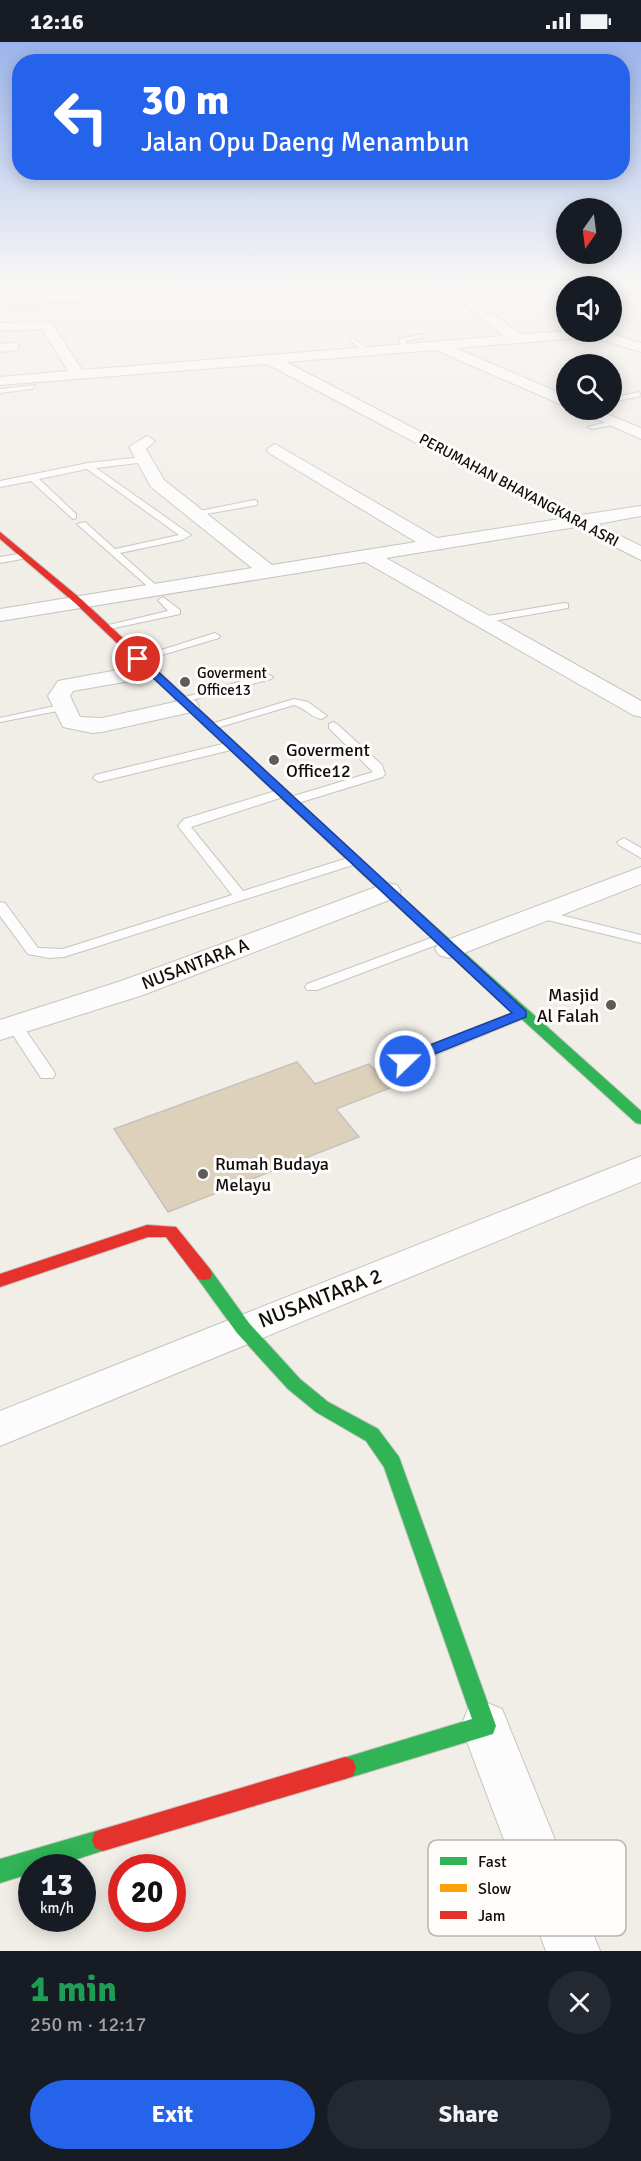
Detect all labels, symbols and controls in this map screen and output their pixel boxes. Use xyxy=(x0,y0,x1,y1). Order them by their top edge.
text: 12:16 xyxy=(30,8,84,35)
text: 30 m xyxy=(141,75,230,126)
icon: left xyxy=(42,78,120,156)
text: Jalan Opu Daeng Menambun xyxy=(141,126,469,159)
north arrow xyxy=(556,198,622,264)
map controls xyxy=(556,198,622,420)
button: sound xyxy=(556,276,622,342)
button: search xyxy=(556,354,622,420)
street label: PERUMAHAN BHAYANGKARA ASRI xyxy=(416,430,622,550)
pin xyxy=(112,633,163,684)
icon: arrive xyxy=(121,642,154,675)
place label: Goverment Office13 xyxy=(197,664,267,699)
marker: Goverment Office13 xyxy=(178,675,192,689)
place label: Goverment Office12 xyxy=(286,739,370,782)
marker: Goverment Office12 xyxy=(267,753,281,767)
street label: NUSANTARA A xyxy=(138,933,252,995)
place label: Masjid Al Falah xyxy=(537,984,599,1027)
marker: Masjid Al Falah xyxy=(604,998,618,1012)
position arrow xyxy=(373,1029,437,1093)
place label: Rumah Budaya Melayu xyxy=(215,1153,329,1196)
marker: Rumah Budaya Melayu xyxy=(196,1167,210,1181)
street label: NUSANTARA 2 xyxy=(254,1262,386,1334)
legend xyxy=(428,1840,626,1936)
text: Fast xyxy=(478,1852,507,1872)
speed limit sign: 20 xyxy=(108,1854,186,1932)
text: 13 xyxy=(41,1867,73,1904)
text: Slow xyxy=(478,1879,512,1899)
text: km/h xyxy=(40,1899,74,1917)
text: Jam xyxy=(478,1906,506,1926)
text: 1 min xyxy=(30,1967,117,2012)
button: close xyxy=(548,1971,611,2034)
text: 250 m · 12:17 xyxy=(30,2012,146,2037)
button: Exit xyxy=(30,2080,315,2149)
button: Share xyxy=(327,2080,611,2149)

